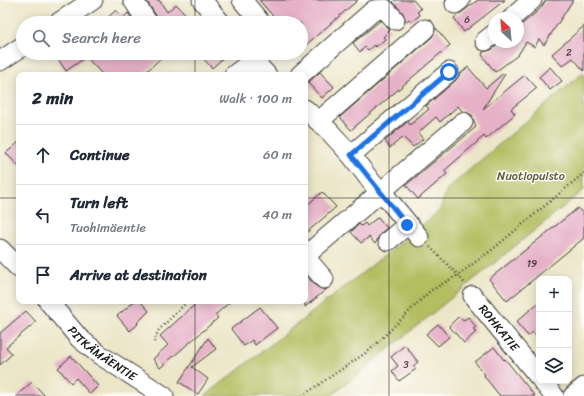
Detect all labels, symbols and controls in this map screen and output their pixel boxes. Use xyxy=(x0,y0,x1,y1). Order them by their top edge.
house number: 6 xyxy=(464,11,470,29)
north arrow xyxy=(488,12,524,48)
search box xyxy=(16,16,308,60)
text: Search here xyxy=(62,25,141,51)
icon: search xyxy=(30,27,52,49)
house number: 2 xyxy=(566,44,572,62)
route start xyxy=(440,63,458,81)
text: 2 min xyxy=(32,83,73,113)
text: Walk · 100 m xyxy=(219,87,292,110)
text: Continue xyxy=(70,142,130,168)
text: 60 m xyxy=(263,143,292,166)
icon: ahead xyxy=(32,144,54,166)
park label: Nuotiopuisto xyxy=(497,165,565,187)
text: Turn left xyxy=(70,190,128,216)
text: 40 m xyxy=(262,203,292,226)
icon: left xyxy=(32,204,54,226)
text: Tuohimäentie xyxy=(70,216,146,239)
route end xyxy=(398,216,416,234)
house number: 19 xyxy=(527,255,537,273)
text: Arrive at destination xyxy=(70,262,207,288)
icon: arrive xyxy=(32,264,54,286)
map controls xyxy=(536,276,572,384)
button: + xyxy=(536,276,572,312)
street label: ROHKATIE xyxy=(473,299,526,357)
button: − xyxy=(536,312,572,348)
street label: PITKÄMÄENTIE xyxy=(62,321,142,388)
button: layers xyxy=(536,348,572,384)
house number: 3 xyxy=(403,356,409,374)

